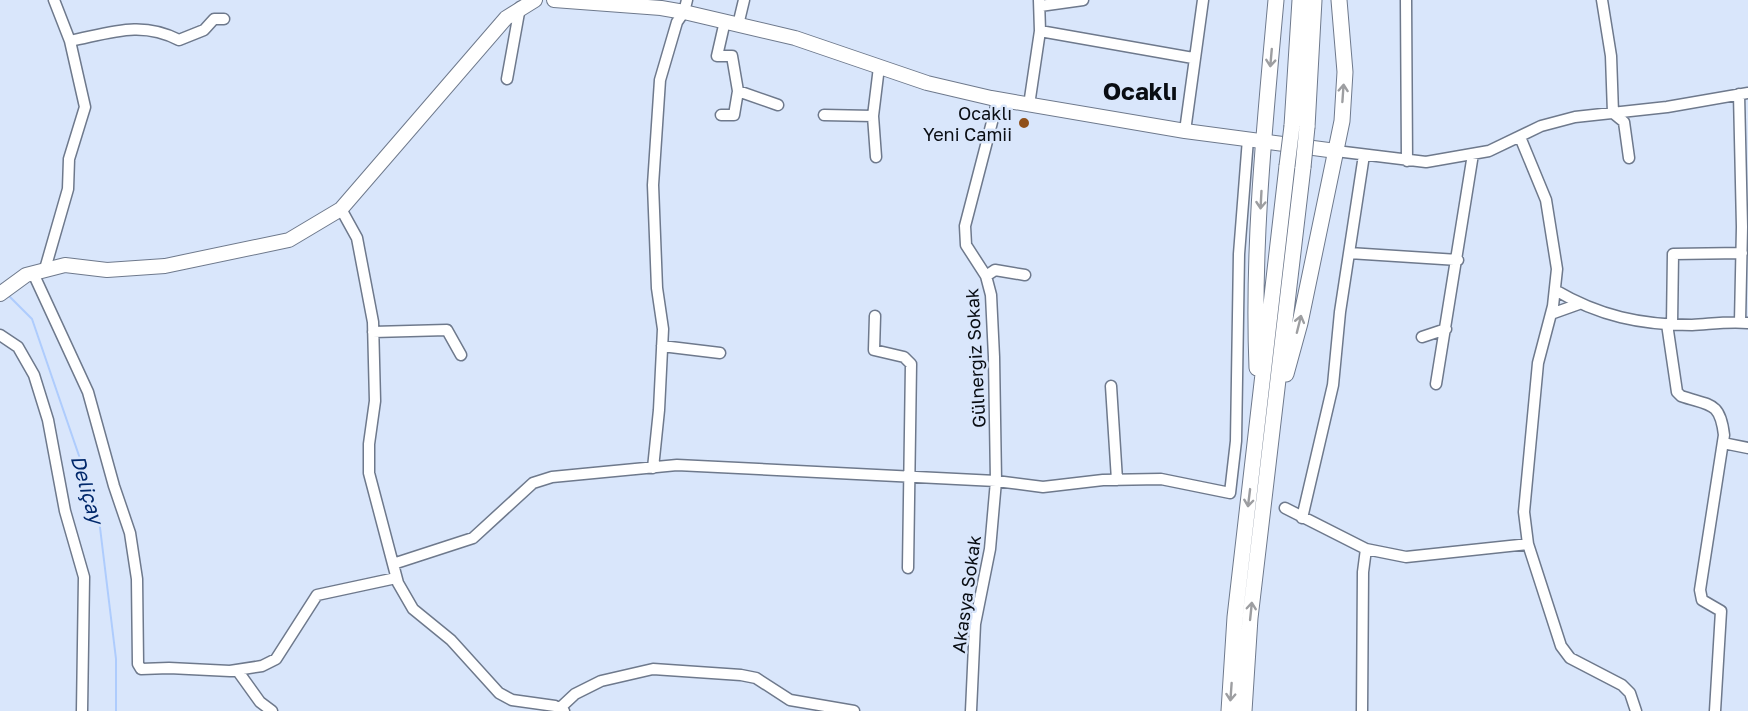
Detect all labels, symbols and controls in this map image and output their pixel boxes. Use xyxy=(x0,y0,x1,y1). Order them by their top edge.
one-way arrow xyxy=(1265,48,1276,68)
district label: Ocaklı xyxy=(1103,76,1177,105)
one-way arrow xyxy=(1338,84,1349,104)
place label: Ocaklı Yeni Camii xyxy=(923,102,1012,145)
marker: Ocaklı Yeni Camii xyxy=(1017,116,1031,130)
one-way arrow xyxy=(1255,189,1267,209)
street label: Gülnergiz Sokak xyxy=(960,288,990,428)
one-way arrow xyxy=(1294,315,1306,334)
water label: Deliçay xyxy=(66,452,110,529)
one-way arrow xyxy=(1244,488,1255,507)
street label: Akasya Sokak xyxy=(947,534,985,654)
one-way arrow xyxy=(1246,601,1257,621)
one-way arrow xyxy=(1225,682,1236,701)

